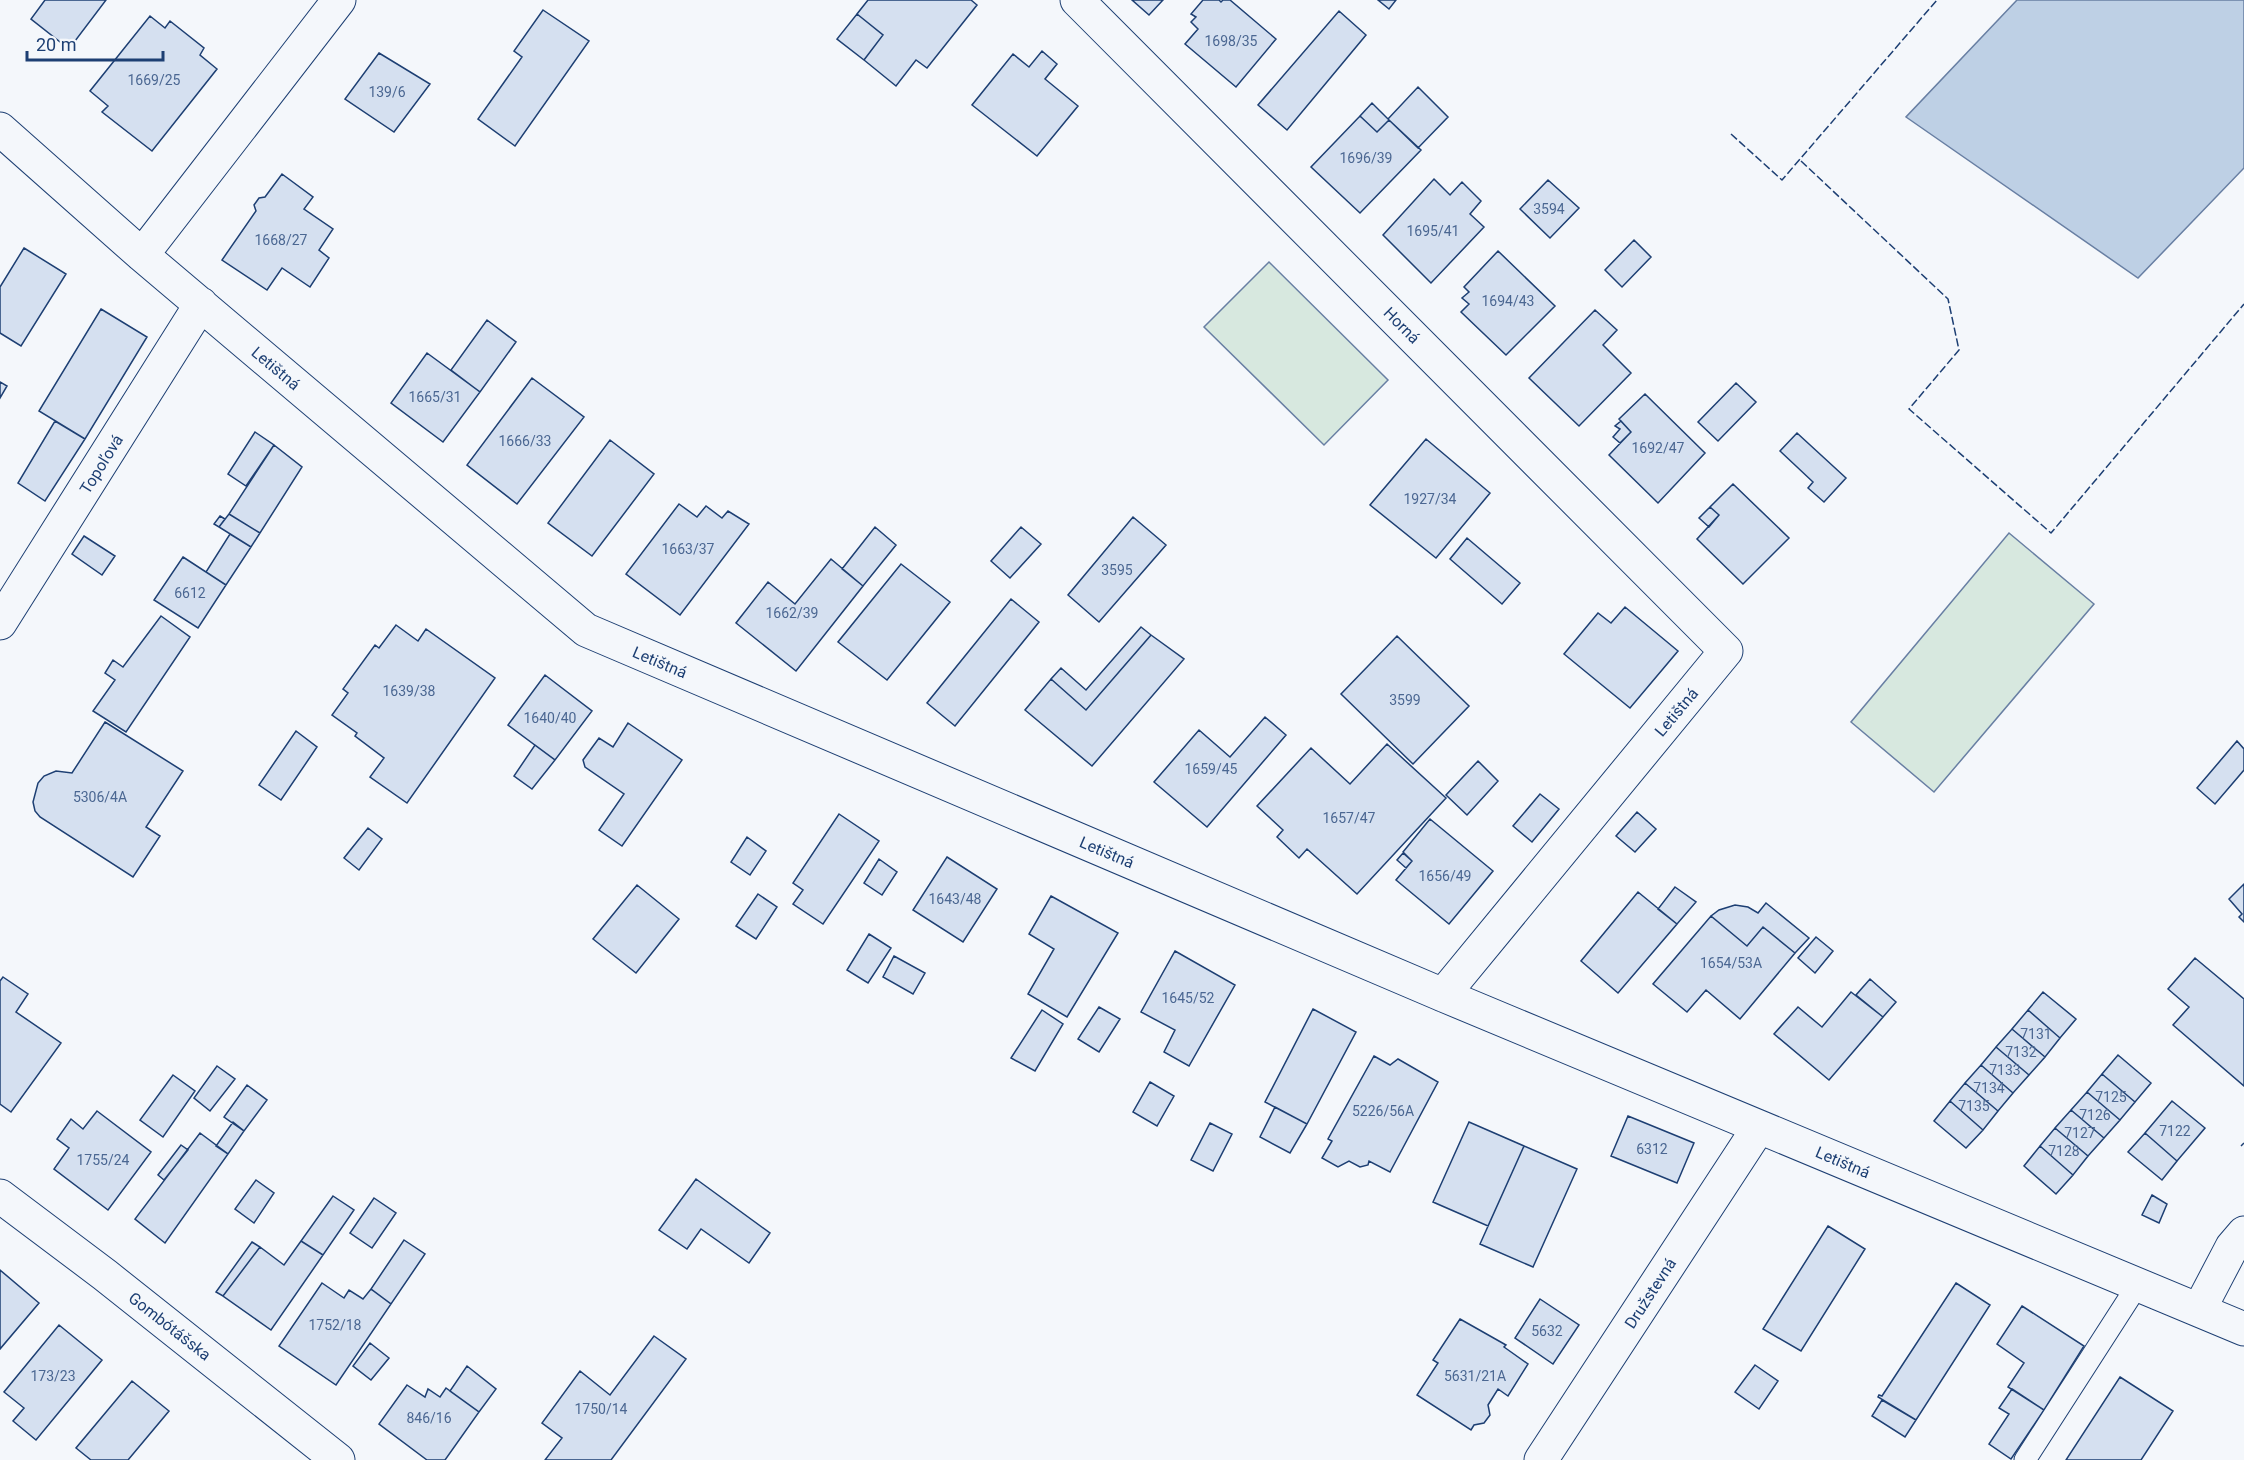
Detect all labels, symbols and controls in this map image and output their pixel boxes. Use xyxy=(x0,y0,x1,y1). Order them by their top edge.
scale bar xyxy=(27,24,164,62)
house number: 1698/35 xyxy=(1205,33,1258,49)
text: 20 m xyxy=(36,34,76,55)
house number: 1669/25 xyxy=(128,72,181,88)
house number: 139/6 xyxy=(368,84,406,100)
house number: 1696/39 xyxy=(1340,150,1393,166)
house number: 3594 xyxy=(1533,201,1565,217)
house number: 1695/41 xyxy=(1407,223,1460,239)
house number: 1668/27 xyxy=(255,232,308,248)
house number: 1694/43 xyxy=(1482,293,1535,309)
street label: Horná xyxy=(1380,303,1424,347)
street label: Letištná xyxy=(248,343,304,394)
house number: 1665/31 xyxy=(409,389,462,405)
street label: Topoľová xyxy=(76,431,127,497)
house number: 1666/33 xyxy=(499,433,552,449)
house number: 1692/47 xyxy=(1632,440,1685,456)
house number: 1927/34 xyxy=(1404,491,1457,507)
house number: 1663/37 xyxy=(662,541,715,557)
house number: 3595 xyxy=(1101,562,1133,578)
house number: 6612 xyxy=(174,585,206,601)
house number: 1662/39 xyxy=(766,605,819,621)
street label: Letištná xyxy=(630,643,690,682)
house number: 1639/38 xyxy=(383,683,436,699)
street label: Letištná xyxy=(1651,684,1702,740)
house number: 3599 xyxy=(1389,692,1421,708)
house number: 1640/40 xyxy=(524,710,577,726)
house number: 1659/45 xyxy=(1185,761,1238,777)
house number: 5306/4A xyxy=(73,789,127,805)
house number: 1657/47 xyxy=(1323,810,1376,826)
street label: Letištná xyxy=(1077,833,1137,872)
house number: 1656/49 xyxy=(1419,868,1472,884)
house number: 1643/48 xyxy=(929,891,982,907)
house number: 1654/53A xyxy=(1700,955,1762,971)
house number: 1645/52 xyxy=(1162,990,1215,1006)
house number: 7131 xyxy=(2020,1026,2052,1042)
house number: 7132 xyxy=(2005,1044,2037,1060)
house number: 7133 xyxy=(1989,1062,2021,1078)
house number: 7134 xyxy=(1973,1080,2005,1096)
house number: 7125 xyxy=(2095,1089,2127,1105)
house number: 7135 xyxy=(1958,1098,1990,1114)
house number: 5226/56A xyxy=(1352,1103,1414,1119)
house number: 7126 xyxy=(2079,1107,2111,1123)
house number: 7122 xyxy=(2159,1123,2191,1139)
house number: 7127 xyxy=(2064,1125,2096,1141)
house number: 6312 xyxy=(1636,1141,1668,1157)
street label: Letištná xyxy=(1813,1143,1873,1182)
house number: 7128 xyxy=(2048,1143,2080,1159)
house number: 1755/24 xyxy=(77,1152,130,1168)
street label: Družstevná xyxy=(1621,1255,1680,1332)
street label: Gombótášska xyxy=(125,1288,215,1364)
house number: 1752/18 xyxy=(309,1317,362,1333)
house number: 5632 xyxy=(1531,1323,1563,1339)
house number: 173/23 xyxy=(30,1368,76,1384)
house number: 5631/21A xyxy=(1444,1368,1506,1384)
house number: 1750/14 xyxy=(575,1401,628,1417)
house number: 846/16 xyxy=(406,1410,452,1426)

